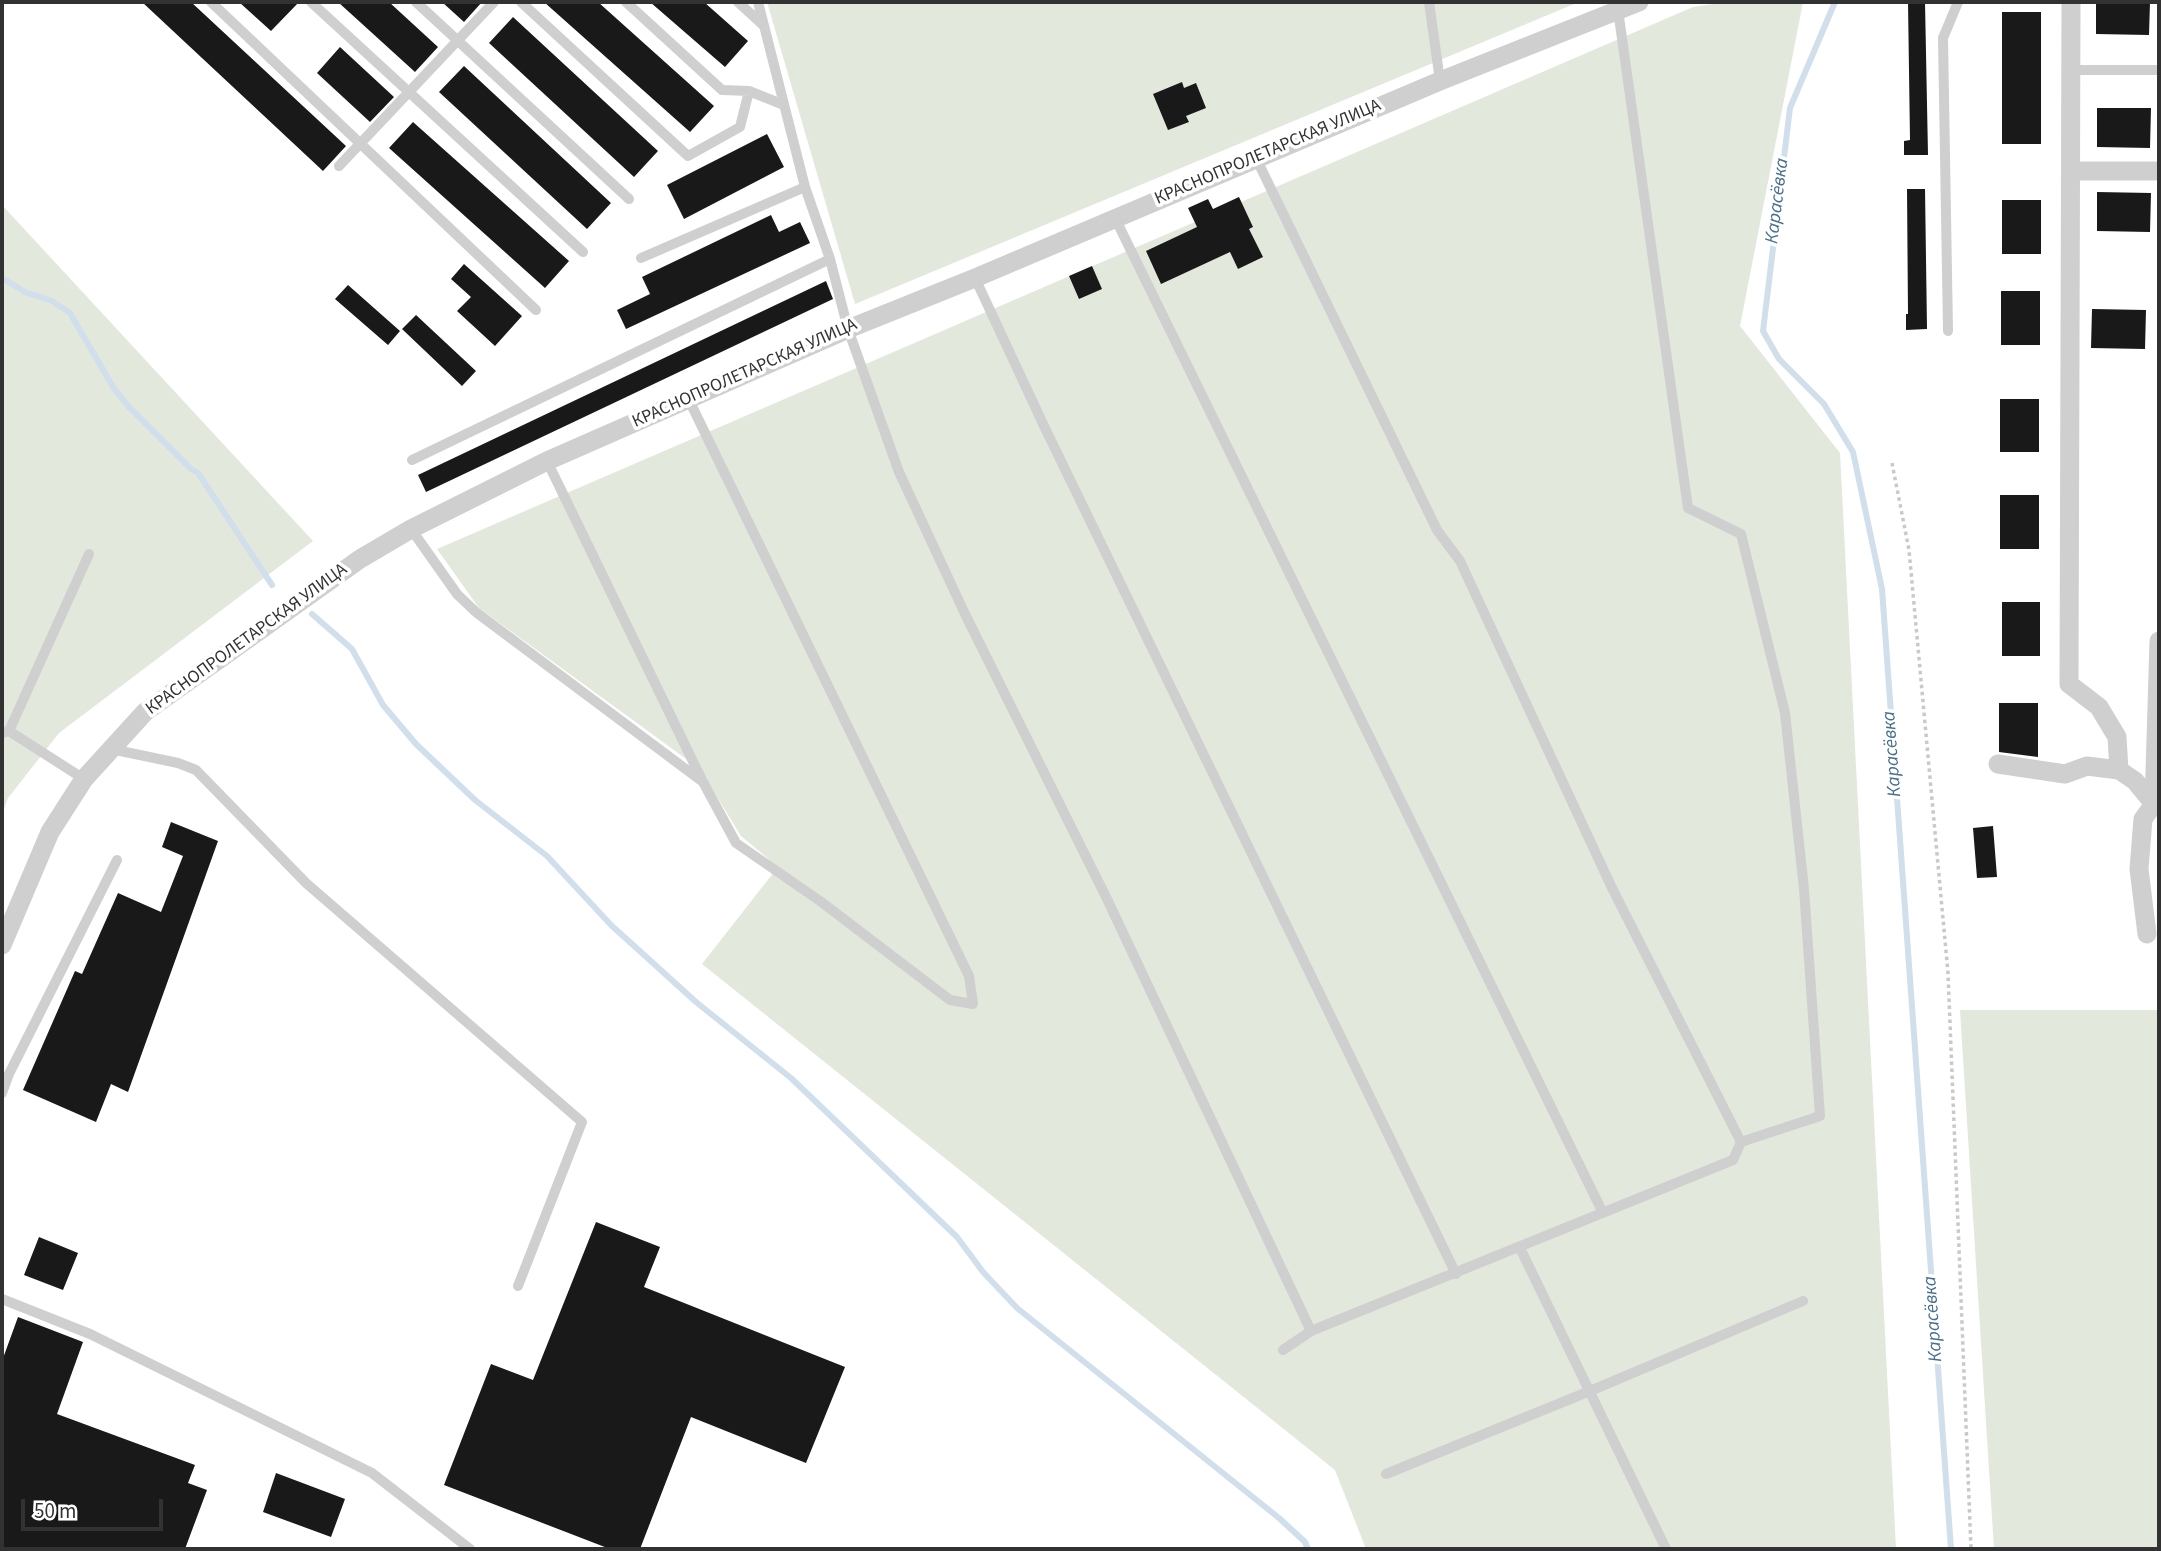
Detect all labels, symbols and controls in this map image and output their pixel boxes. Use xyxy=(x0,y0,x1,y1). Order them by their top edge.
street label: КРАСНОПРОЛЕТАРСКАЯ УЛИЦА xyxy=(1152,95,1384,211)
water label: Карасёвка xyxy=(1761,157,1795,245)
street label: КРАСНОПРОЛЕТАРСКАЯ УЛИЦА xyxy=(629,315,861,433)
street label: КРАСНОПРОЛЕТАРСКАЯ УЛИЦА xyxy=(142,560,352,720)
water label: Карасёвка xyxy=(1879,710,1907,798)
water label: Карасёвка xyxy=(1920,1275,1948,1363)
scale bar xyxy=(24,1484,166,1528)
text: 50 m xyxy=(34,1496,76,1526)

